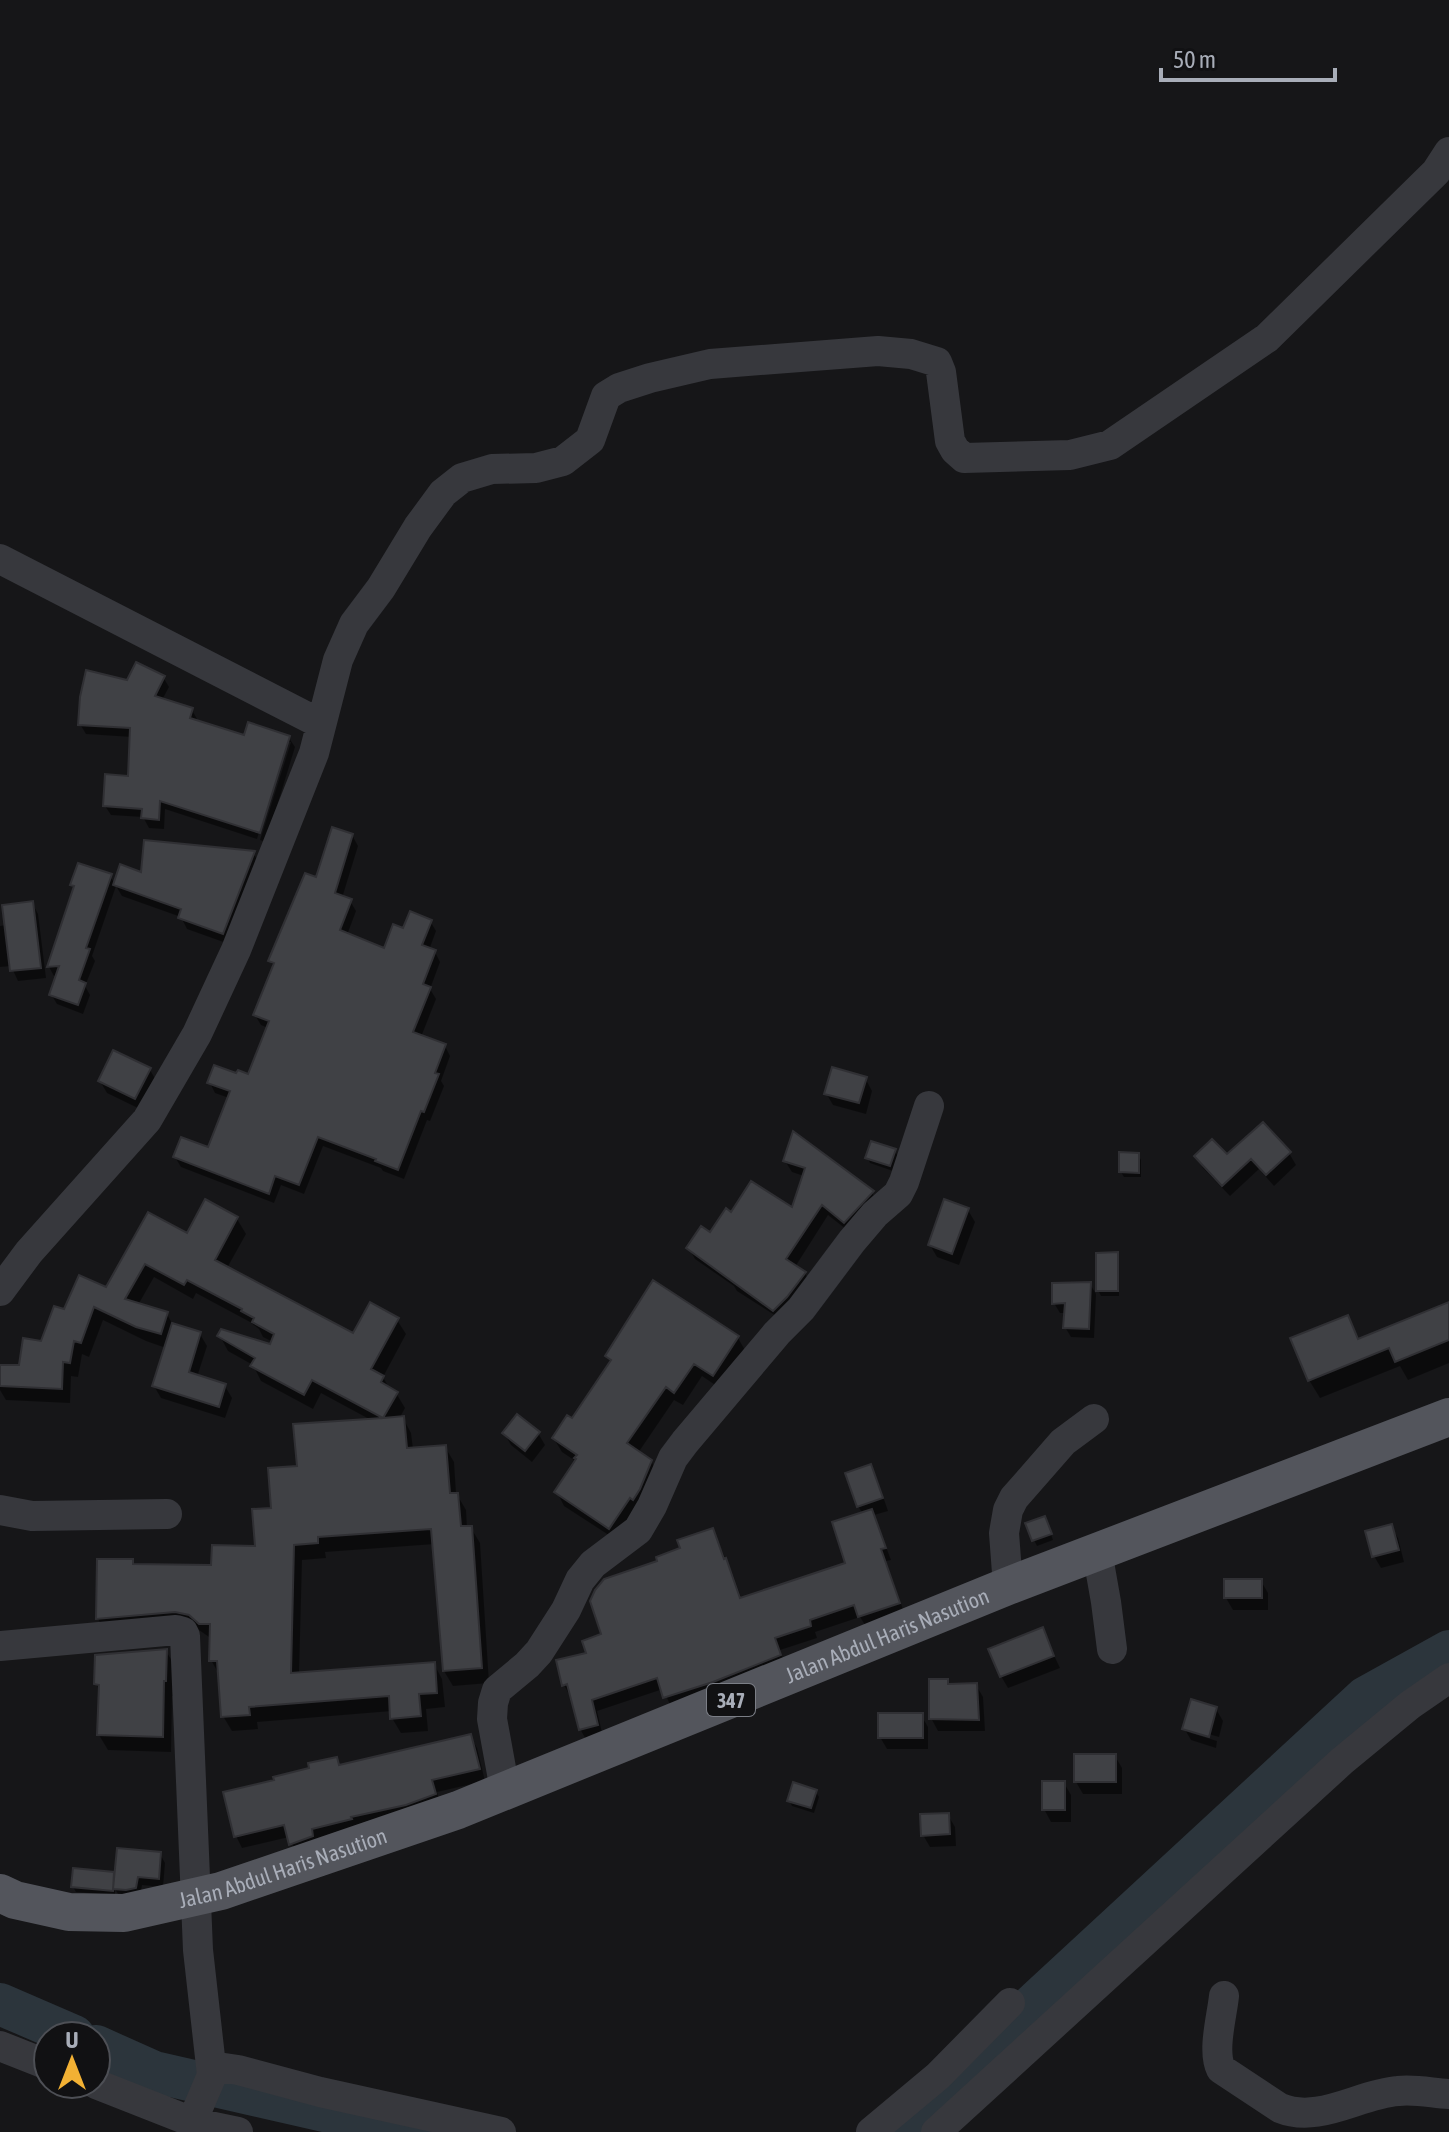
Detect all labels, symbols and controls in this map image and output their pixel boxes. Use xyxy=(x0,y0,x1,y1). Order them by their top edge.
scale bar xyxy=(1161,32,1335,82)
text: 50 m xyxy=(1173,46,1216,73)
street label: Jalan Abdul Haris Nasution xyxy=(781,1582,993,1688)
road number: 347 xyxy=(707,1684,755,1716)
street label: Jalan Abdul Haris Nasution xyxy=(176,1822,390,1913)
north arrow xyxy=(32,2020,112,2100)
text: U xyxy=(66,2027,78,2053)

